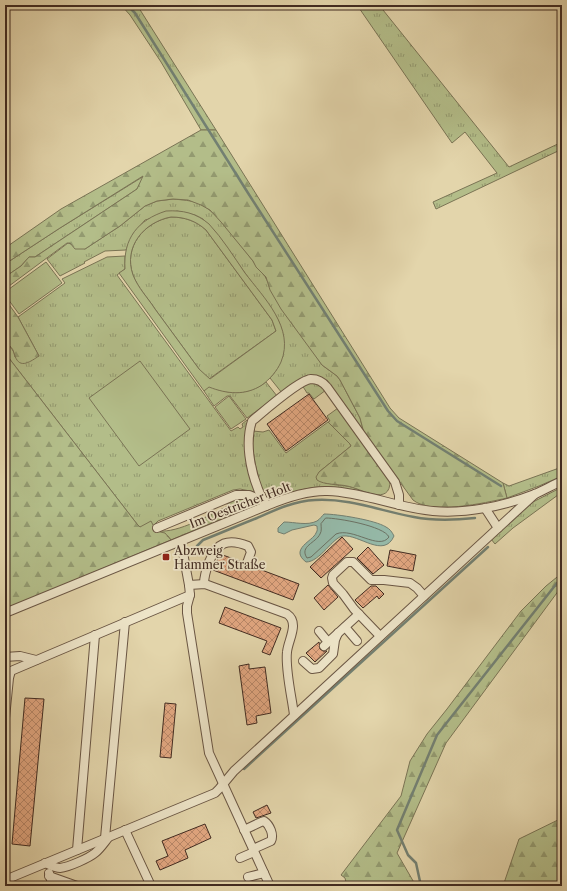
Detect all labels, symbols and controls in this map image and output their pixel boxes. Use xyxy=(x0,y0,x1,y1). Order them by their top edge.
street label: Im Oestricher Holt xyxy=(187,478,294,531)
place label: Abzweig Hammer Straße xyxy=(173,543,266,572)
marker: Abzweig Hammer Straße xyxy=(161,552,171,562)

